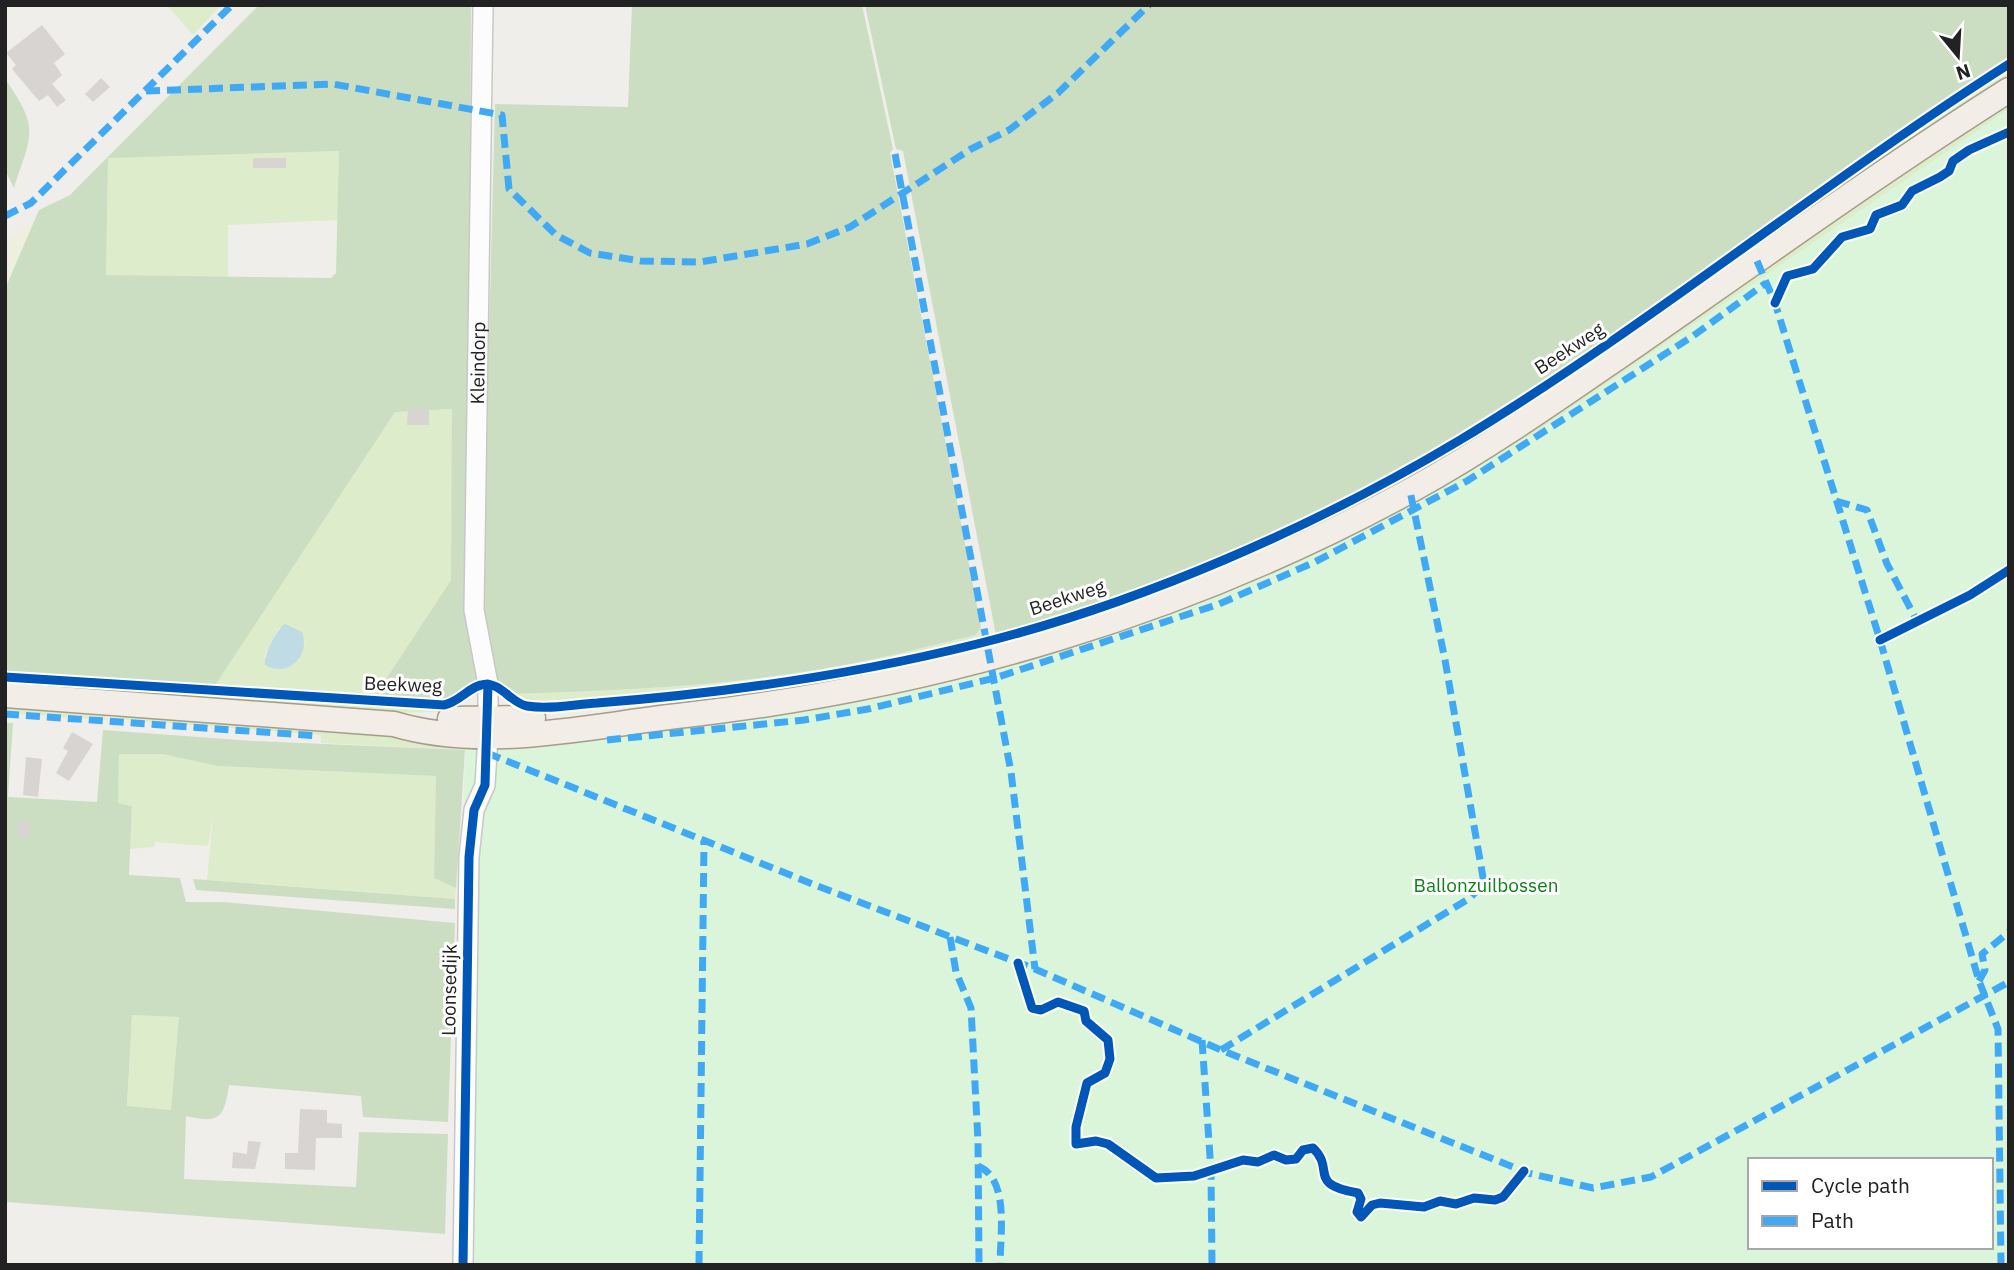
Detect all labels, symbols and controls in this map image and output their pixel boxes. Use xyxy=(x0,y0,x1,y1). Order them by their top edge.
north arrow xyxy=(1923,21,1993,91)
text: N xyxy=(1953,59,1974,86)
street label: Beekweg xyxy=(1530,317,1608,379)
street label: Kleindorp xyxy=(465,321,490,405)
street label: Beekweg xyxy=(1026,573,1108,621)
street label: Beekweg xyxy=(363,671,443,697)
park label: Ballonzuilbossen xyxy=(1413,873,1559,897)
street label: Loonsedijk xyxy=(436,944,462,1036)
legend xyxy=(1748,1158,1993,1249)
text: Cycle path xyxy=(1811,1171,1910,1199)
text: Path xyxy=(1811,1206,1854,1234)

